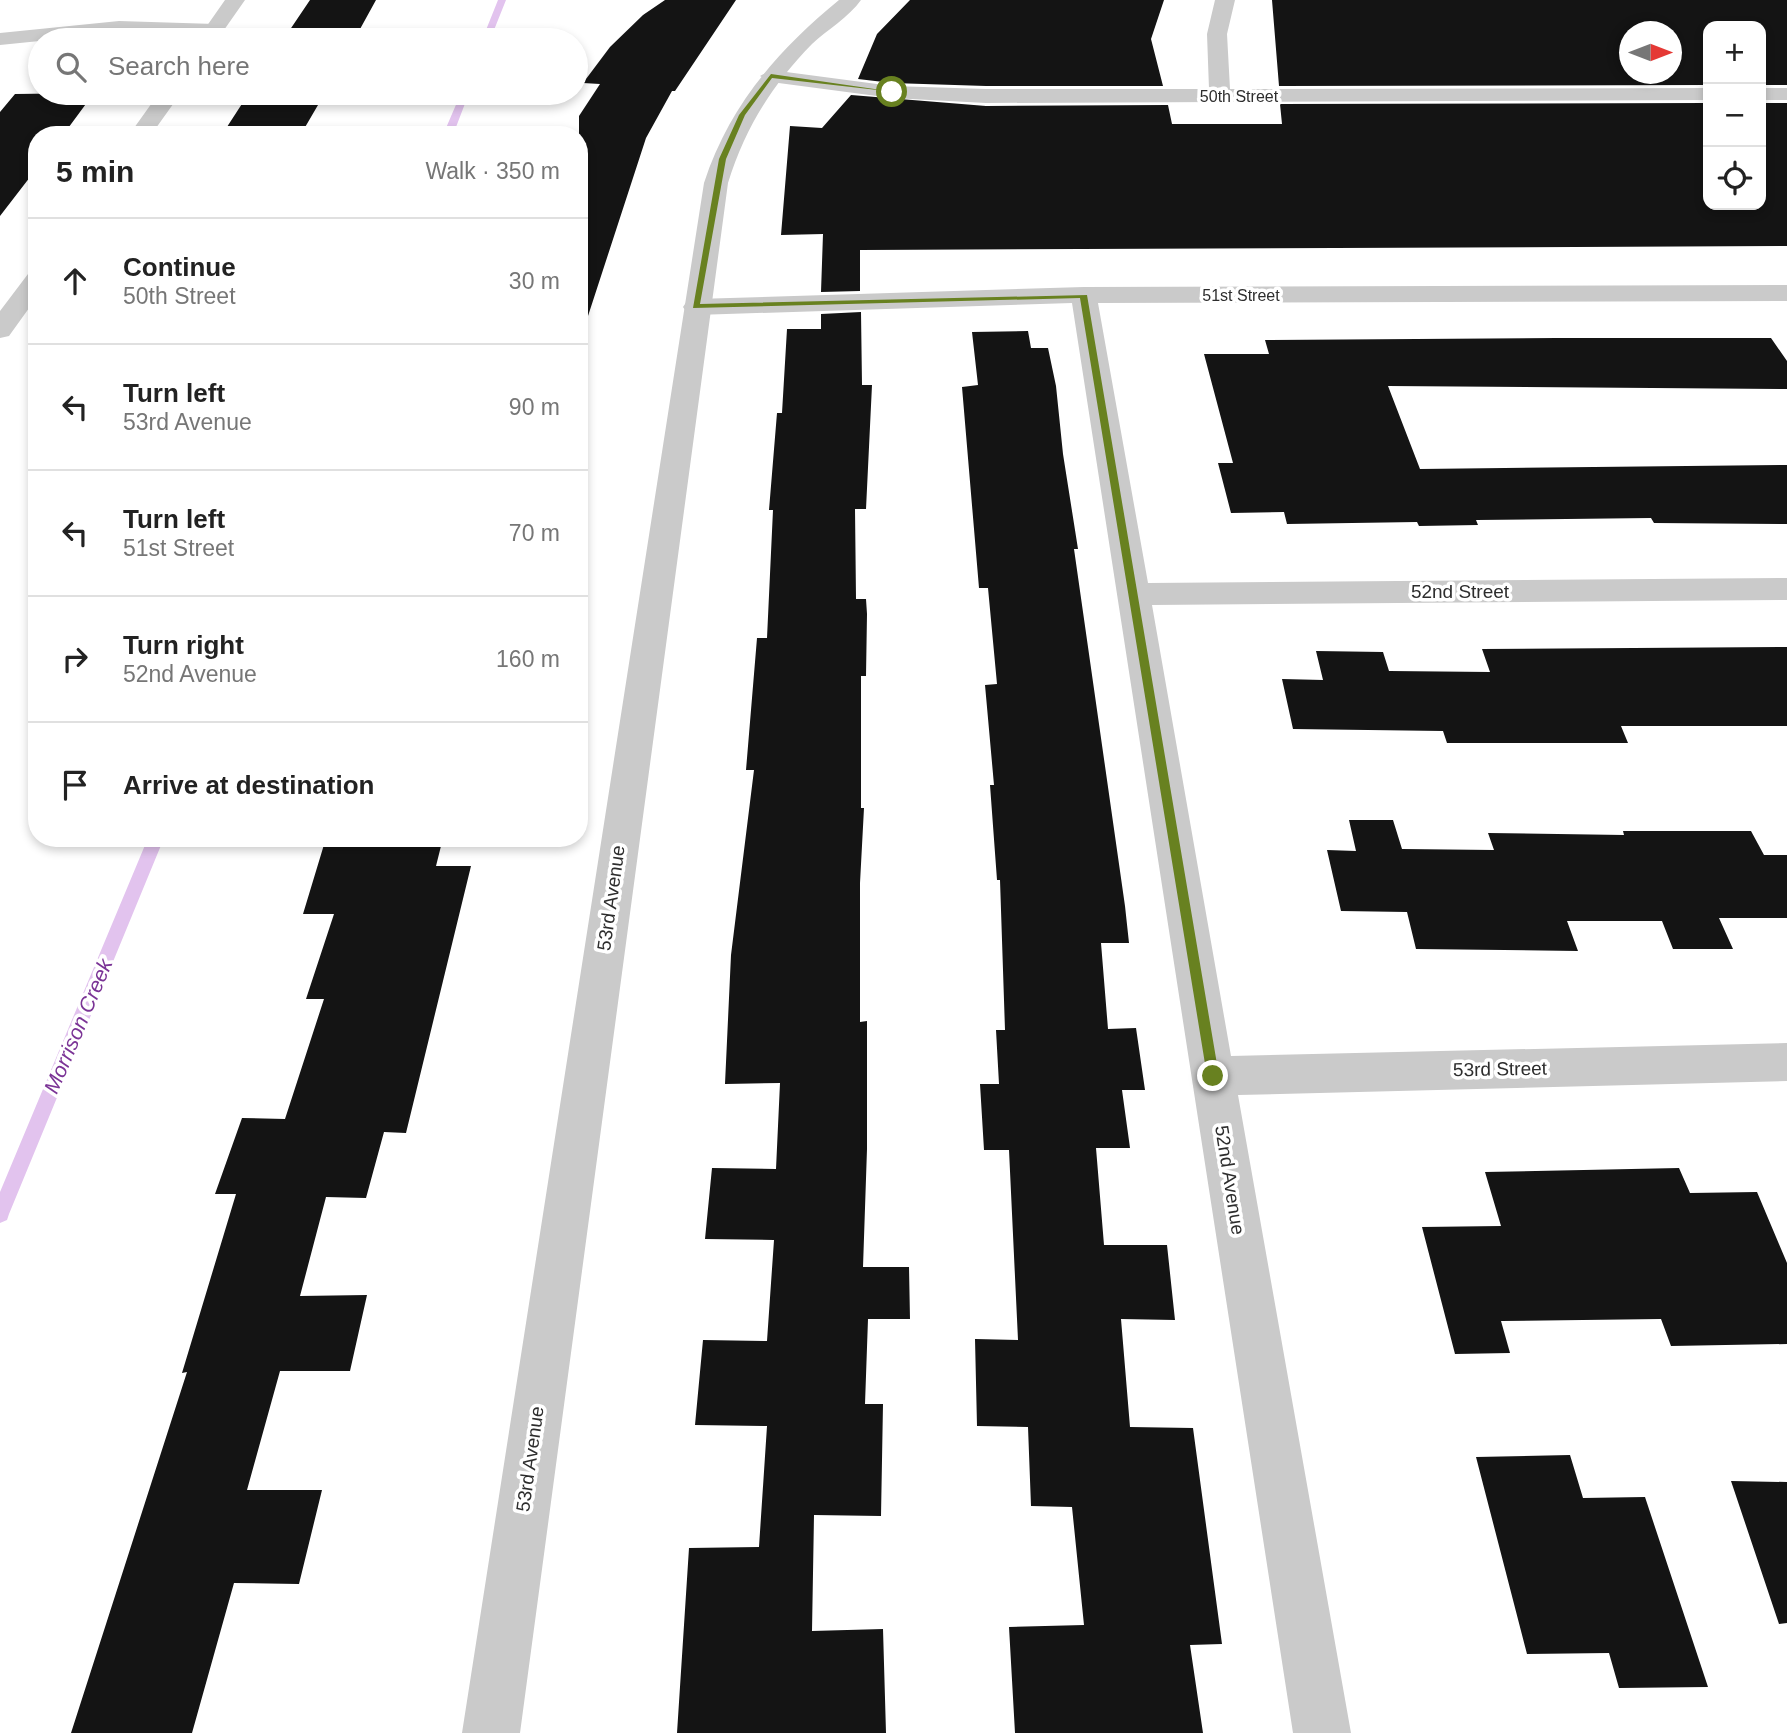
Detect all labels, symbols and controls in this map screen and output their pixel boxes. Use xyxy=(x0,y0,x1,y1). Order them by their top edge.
north arrow xyxy=(1619,21,1682,84)
map controls xyxy=(1703,21,1766,210)
button: + xyxy=(1703,21,1766,84)
search box xyxy=(28,28,588,105)
icon: search xyxy=(52,48,90,86)
text: Search here xyxy=(108,51,250,81)
route start xyxy=(876,76,907,107)
button: − xyxy=(1703,84,1766,147)
street label: 50th Street xyxy=(1200,88,1279,105)
button: locate xyxy=(1703,147,1766,210)
text: 5 min xyxy=(56,155,134,188)
text: Walk · 350 m xyxy=(425,158,560,184)
text: Continue xyxy=(123,252,236,282)
icon: ahead xyxy=(56,262,94,300)
text: 30 m xyxy=(509,268,560,294)
text: 50th Street xyxy=(123,283,236,309)
street label: 51st Street xyxy=(1202,287,1280,304)
text: Turn left xyxy=(123,378,225,408)
icon: left xyxy=(56,388,94,426)
text: 90 m xyxy=(509,394,560,420)
text: 53rd Avenue xyxy=(123,409,252,435)
text: Turn left xyxy=(123,504,225,534)
icon: left xyxy=(56,514,94,552)
text: 70 m xyxy=(509,520,560,546)
text: 51st Street xyxy=(123,535,234,561)
street label: 52nd Street xyxy=(1411,581,1510,602)
text: Turn right xyxy=(123,630,244,660)
icon: right xyxy=(56,640,94,678)
text: 160 m xyxy=(496,646,560,672)
text: 52nd Avenue xyxy=(123,661,257,687)
icon: arrive xyxy=(56,766,94,804)
text: Arrive at destination xyxy=(123,770,374,800)
street label: 53rd Avenue xyxy=(593,844,629,952)
water label: Morrison Creek xyxy=(39,954,117,1097)
street label: 53rd Street xyxy=(1453,1058,1548,1080)
route end xyxy=(1197,1060,1228,1091)
street label: 52nd Avenue xyxy=(1211,1124,1249,1236)
street label: 53rd Avenue xyxy=(512,1405,548,1513)

